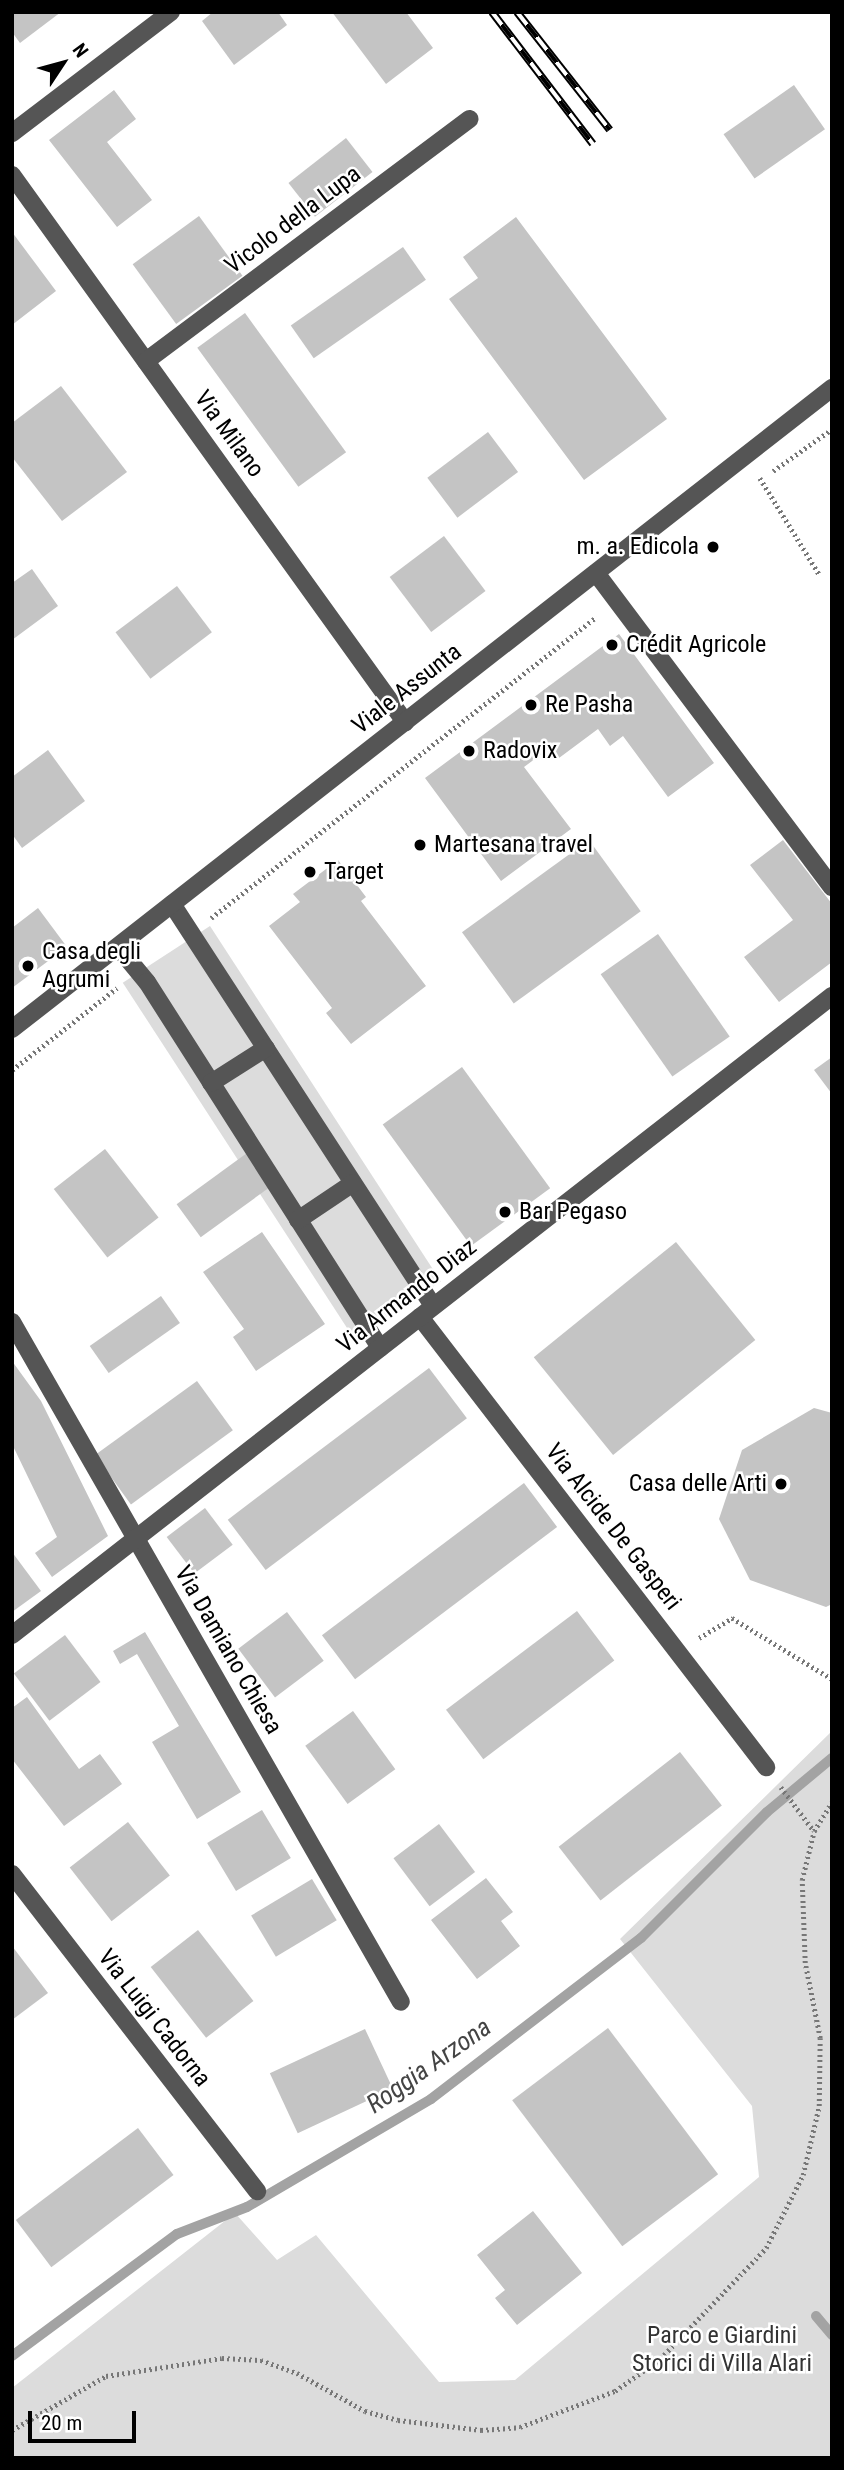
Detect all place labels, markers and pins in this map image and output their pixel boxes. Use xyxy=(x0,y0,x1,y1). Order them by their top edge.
place label: m. a. Edicola xyxy=(577,533,699,561)
marker: m. a. Edicola xyxy=(705,539,721,555)
place label: Crédit Agricole xyxy=(626,631,766,659)
marker: Crédit Agricole xyxy=(604,637,620,653)
place label: Re Pasha xyxy=(545,691,633,719)
marker: Re Pasha xyxy=(523,697,539,713)
place label: Radovix xyxy=(483,737,557,765)
marker: Radovix xyxy=(461,743,477,759)
place label: Martesana travel xyxy=(434,831,593,859)
marker: Martesana travel xyxy=(412,837,428,853)
place label: Target xyxy=(324,858,384,886)
marker: Target xyxy=(302,864,318,880)
place label: Casa degli Agrumi xyxy=(42,938,141,994)
marker: Casa degli Agrumi xyxy=(20,958,36,974)
place label: Bar Pegaso xyxy=(519,1198,627,1226)
marker: Bar Pegaso xyxy=(497,1204,513,1220)
place label: Casa delle Arti xyxy=(629,1470,767,1498)
marker: Casa delle Arti xyxy=(773,1476,789,1492)

